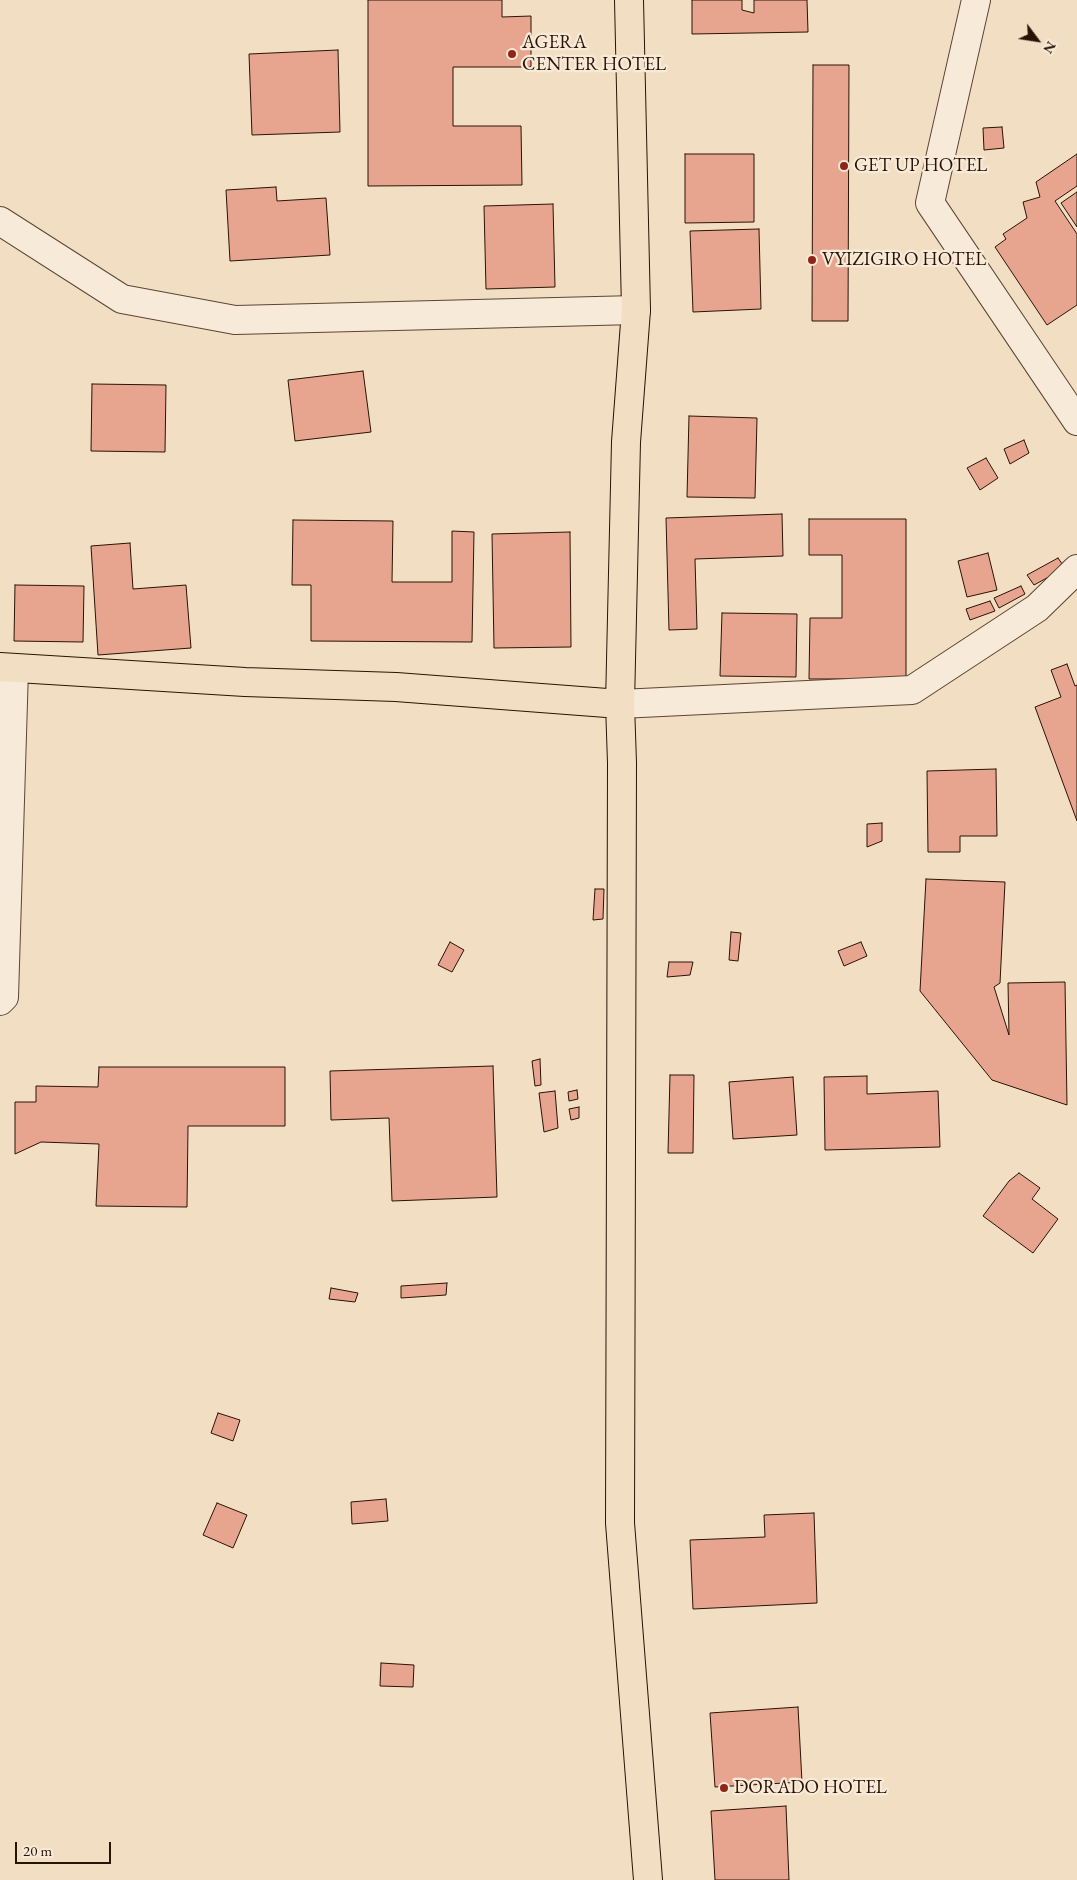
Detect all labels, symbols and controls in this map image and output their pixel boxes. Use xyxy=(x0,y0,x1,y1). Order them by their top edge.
north arrow xyxy=(1012,15,1062,65)
place label: AGERA CENTER HOTEL xyxy=(522,32,666,76)
text: N xyxy=(1039,38,1060,57)
marker: AGERA CENTER HOTEL xyxy=(506,48,518,60)
place label: GET UP HOTEL xyxy=(854,155,987,177)
marker: GET UP HOTEL xyxy=(838,160,850,172)
place label: VYIZIGIRO HOTEL xyxy=(822,249,986,271)
marker: VYIZIGIRO HOTEL xyxy=(806,254,818,266)
place label: DORADO HOTEL xyxy=(734,1777,887,1799)
marker: DORADO HOTEL xyxy=(718,1782,730,1794)
scale bar xyxy=(18,1832,114,1864)
text: 20 m xyxy=(23,1841,52,1860)

